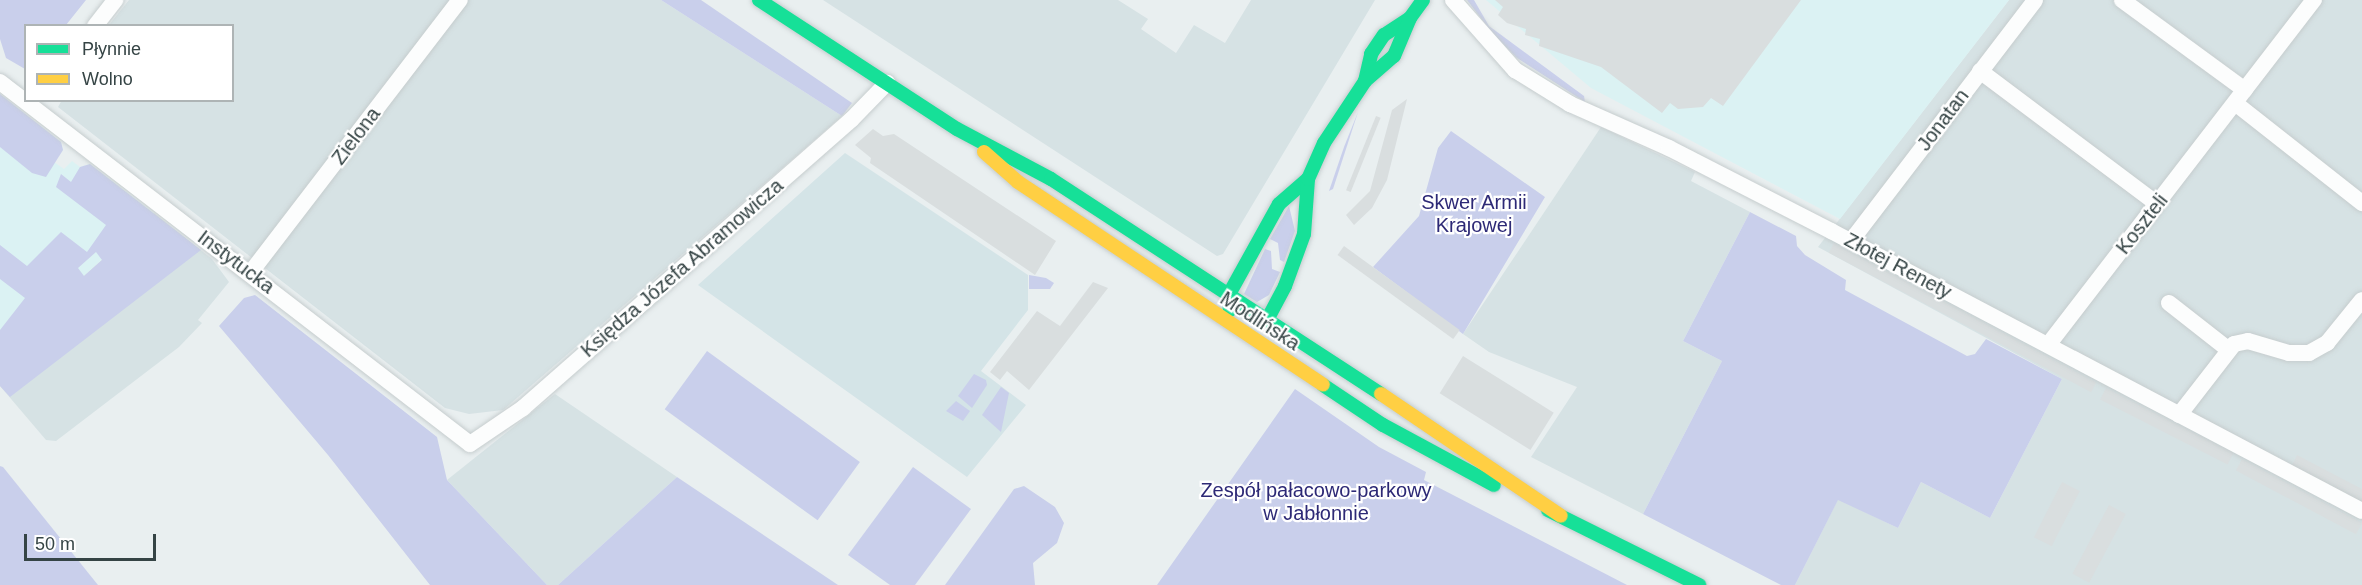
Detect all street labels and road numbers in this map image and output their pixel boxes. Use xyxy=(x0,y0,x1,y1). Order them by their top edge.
street label: Jonatan xyxy=(1912,84,1974,156)
street label: Zielona xyxy=(327,103,385,169)
street label: Księdza Józefa Abramowicza xyxy=(576,173,788,363)
street label: Koszteli xyxy=(2111,189,2173,259)
street label: Instytucka xyxy=(193,225,279,299)
street label: Złotej Renety xyxy=(1840,228,1956,304)
street label: Modlińska xyxy=(1216,286,1304,356)

